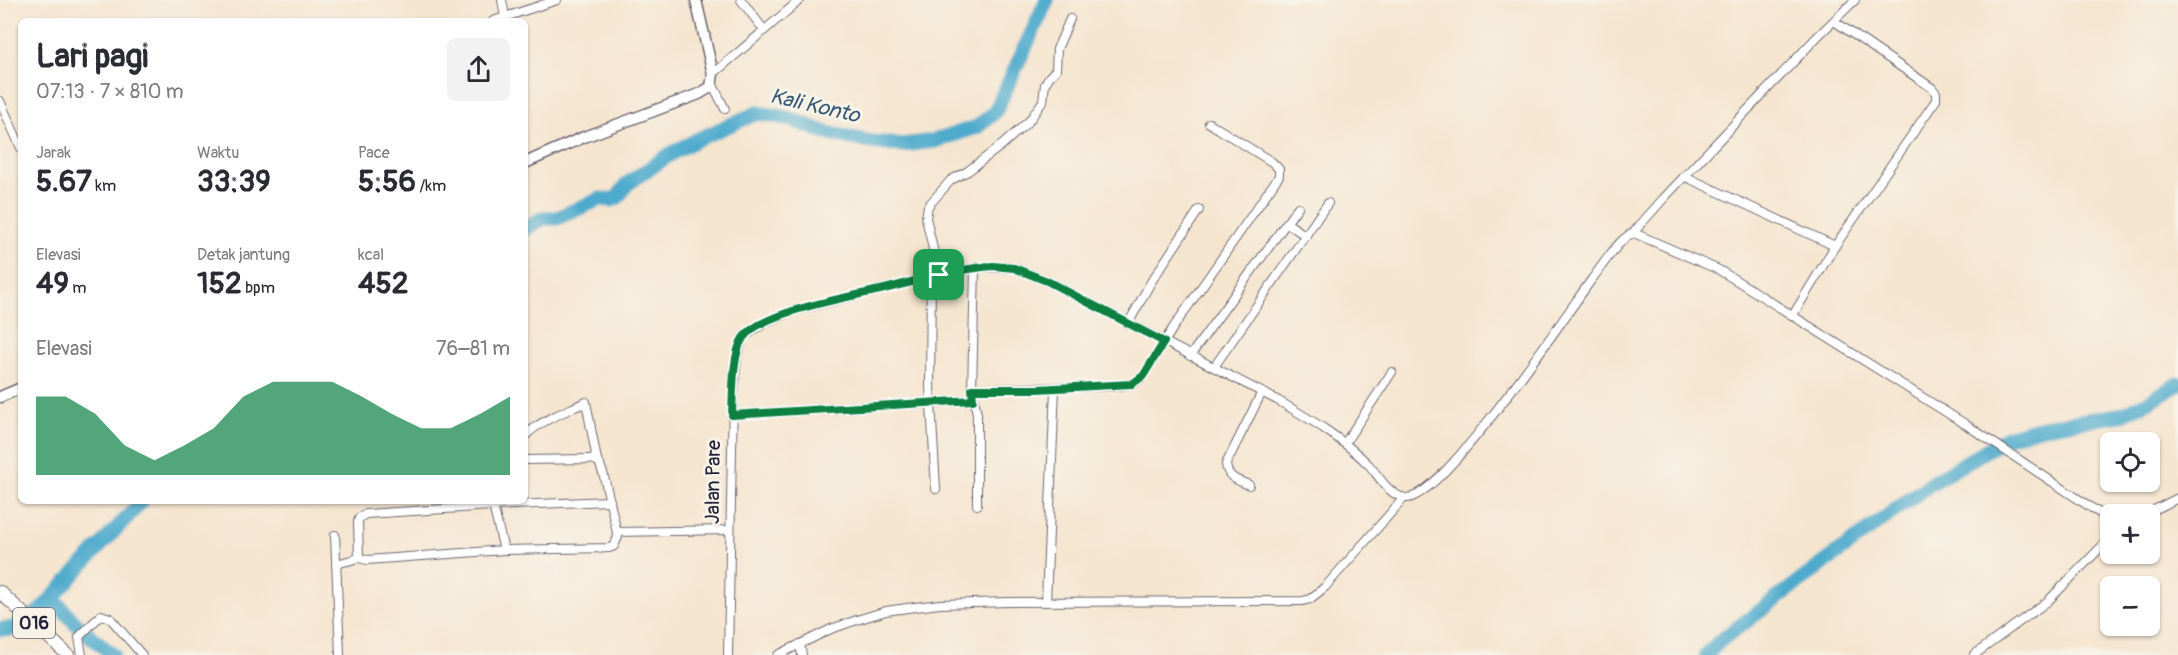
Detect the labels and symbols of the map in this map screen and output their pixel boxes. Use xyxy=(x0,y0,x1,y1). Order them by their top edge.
water label: Kali Konto xyxy=(768,83,864,130)
pin xyxy=(913,249,964,300)
street label: Jalan Pare xyxy=(700,440,726,524)
road number: 016 xyxy=(13,608,55,638)

